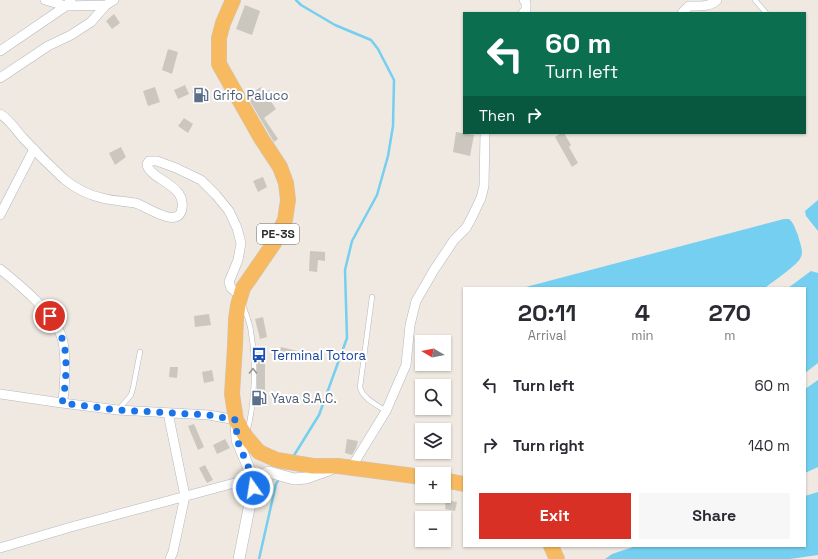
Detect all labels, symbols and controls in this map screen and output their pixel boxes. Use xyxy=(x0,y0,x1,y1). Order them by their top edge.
text: 60 m xyxy=(545,25,611,61)
icon: left xyxy=(479,28,531,80)
text: Turn left xyxy=(545,60,618,83)
fuel station icon: Grifo Paluco xyxy=(192,86,210,104)
place label: Grifo Paluco xyxy=(213,87,289,104)
icon: right xyxy=(523,104,545,126)
text: Then xyxy=(479,106,515,125)
road number: PE-3S xyxy=(257,224,299,244)
text: 20:11 xyxy=(518,297,576,328)
text: 4 xyxy=(635,297,650,328)
text: 270 xyxy=(708,297,751,328)
pin xyxy=(33,299,67,333)
icon: arrive xyxy=(39,305,61,327)
text: Arrival xyxy=(528,327,566,344)
text: min xyxy=(631,327,654,344)
text: m xyxy=(724,327,735,344)
north arrow xyxy=(415,335,451,371)
map controls xyxy=(415,335,451,547)
bus stop icon: Terminal Totora xyxy=(250,346,268,364)
place label: Terminal Totora xyxy=(271,347,367,364)
one-way arrow xyxy=(249,368,257,374)
icon: left xyxy=(479,374,501,396)
text: Turn left xyxy=(513,376,575,395)
text: 60 m xyxy=(754,376,790,395)
button: search xyxy=(415,379,451,415)
fuel station icon: Yava S.A.C. xyxy=(250,389,268,407)
place label: Yava S.A.C. xyxy=(271,390,337,407)
button: layers xyxy=(415,423,451,459)
icon: right xyxy=(479,434,501,456)
text: Turn right xyxy=(513,436,584,455)
text: 140 m xyxy=(748,436,790,455)
position arrow xyxy=(232,467,274,509)
button: + xyxy=(415,467,451,503)
button: Exit xyxy=(479,493,631,539)
button: Share xyxy=(639,493,790,539)
button: − xyxy=(415,511,451,547)

